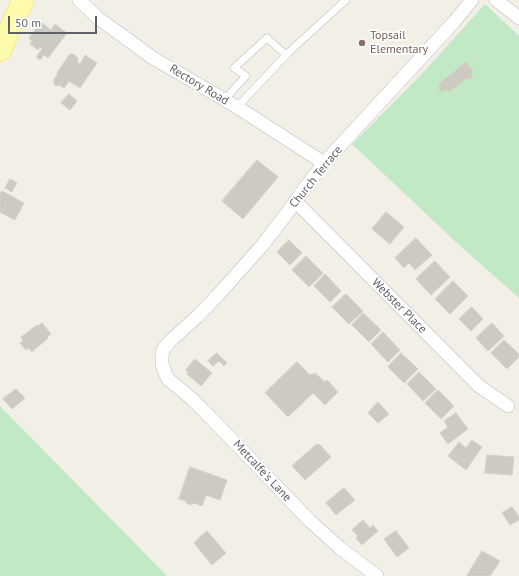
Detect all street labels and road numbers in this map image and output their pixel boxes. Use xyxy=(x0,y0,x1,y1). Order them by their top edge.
street label: Rectory Road xyxy=(167,62,231,108)
street label: Church Terrace xyxy=(287,143,345,211)
street label: Webster Place xyxy=(369,276,429,336)
street label: Metcalfe's Lane xyxy=(230,437,294,505)

